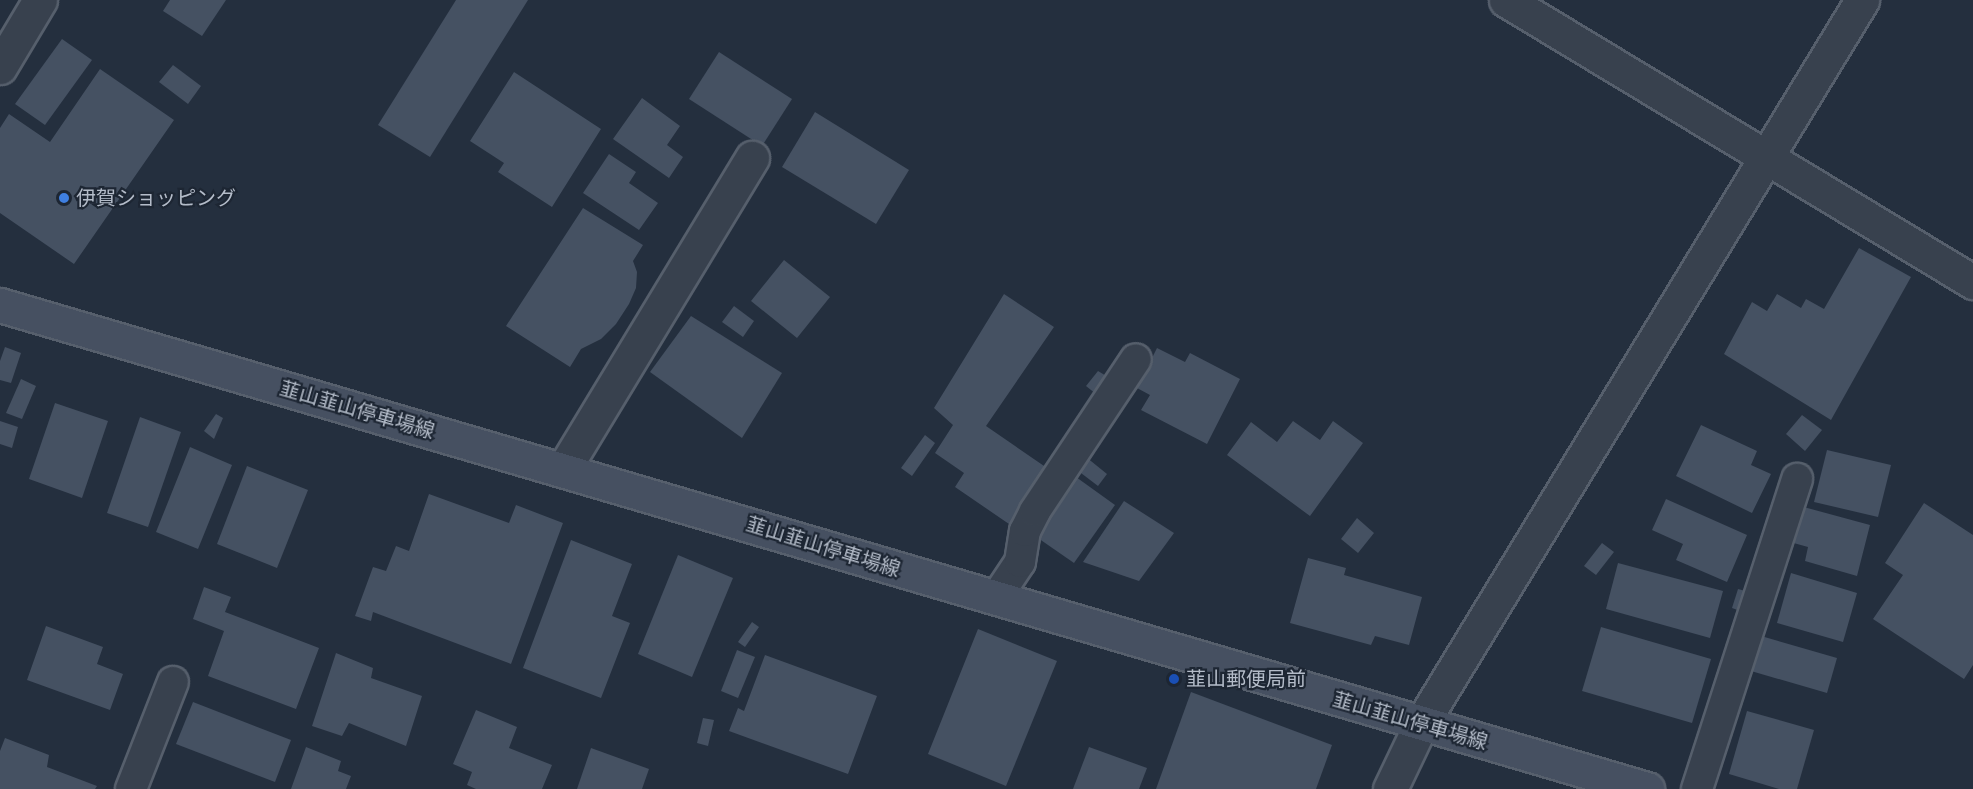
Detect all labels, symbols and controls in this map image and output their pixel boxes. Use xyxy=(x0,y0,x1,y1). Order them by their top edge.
place label: 伊賀ショッピング xyxy=(76,186,236,210)
marker: 伊賀ショッピング xyxy=(57,191,71,205)
street label: 韮山韮山停車場線 xyxy=(277,376,437,444)
street label: 韮山韮山停車場線 xyxy=(743,512,903,582)
place label: 韮山郵便局前 xyxy=(1186,667,1306,691)
marker: 韮山郵便局前 xyxy=(1167,672,1181,686)
street label: 韮山韮山停車場線 xyxy=(1330,687,1490,755)

